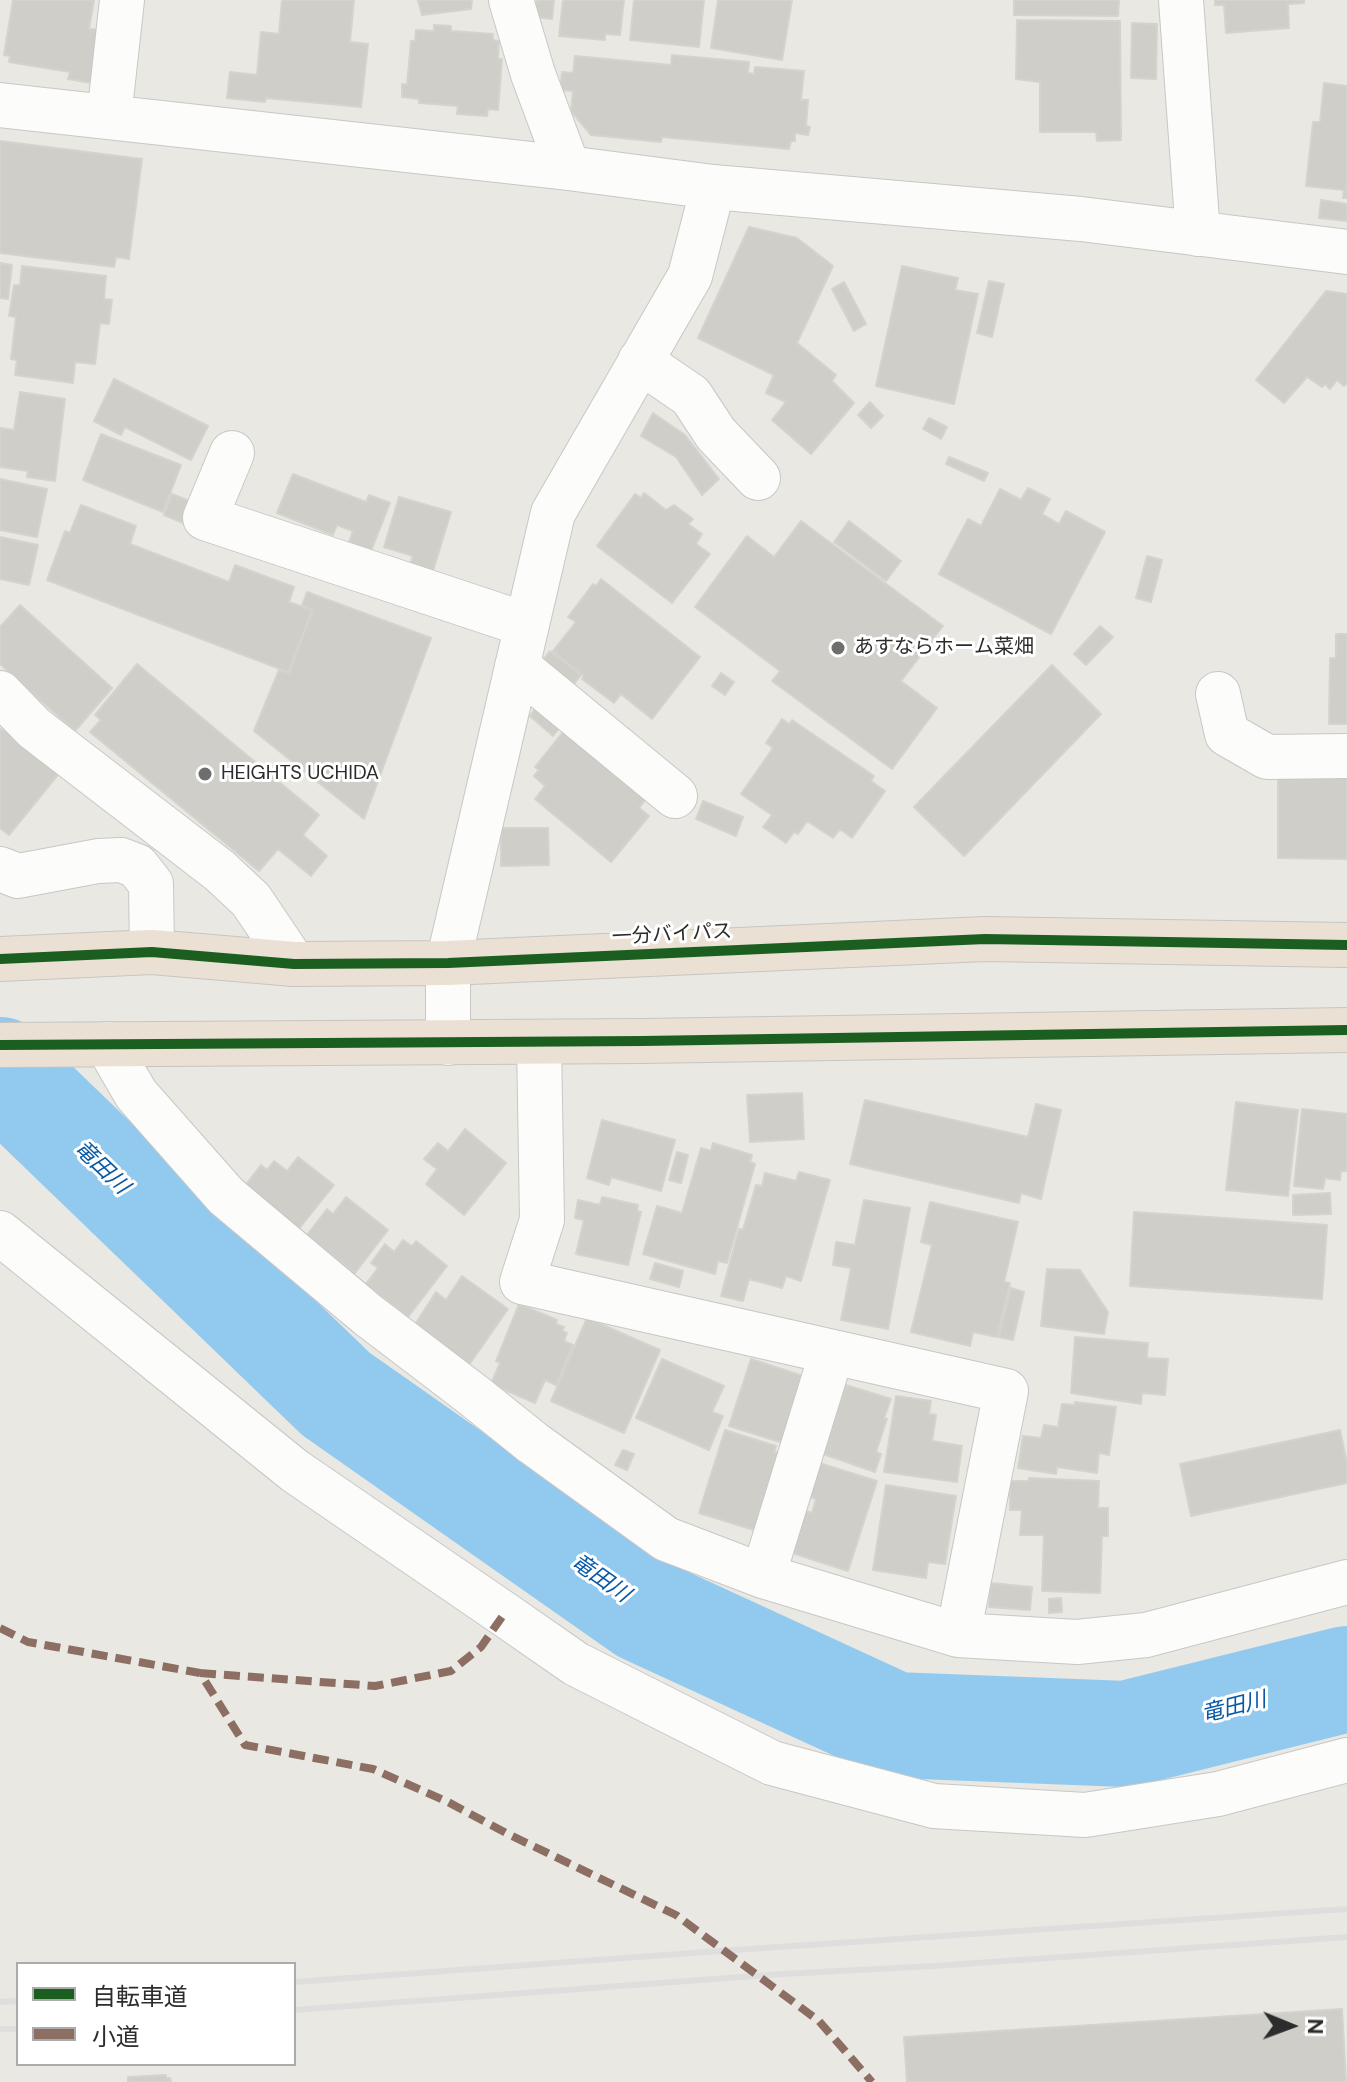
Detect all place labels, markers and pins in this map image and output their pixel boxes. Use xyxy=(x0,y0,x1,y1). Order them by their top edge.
place label: あすならホーム菜畑 xyxy=(854,636,1034,660)
marker: あすならホーム菜畑 xyxy=(829,639,847,657)
place label: HEIGHTS UCHIDA xyxy=(221,762,379,786)
marker: HEIGHTS UCHIDA xyxy=(196,765,214,783)

